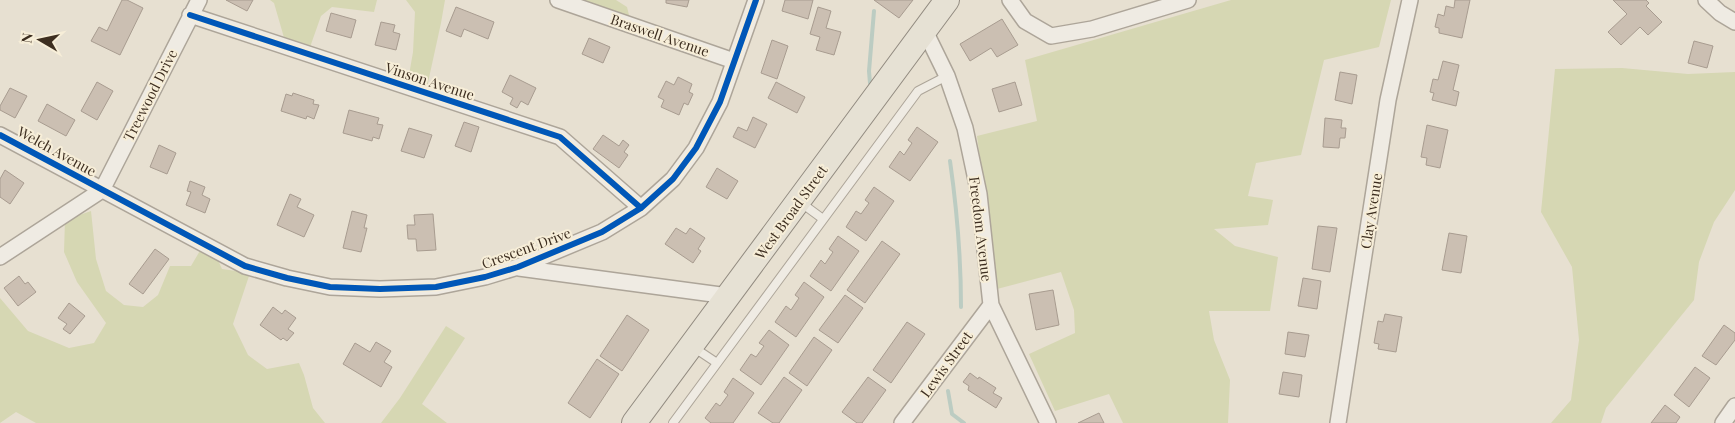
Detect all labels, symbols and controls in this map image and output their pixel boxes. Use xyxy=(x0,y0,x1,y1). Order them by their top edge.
street label: Braswell Avenue xyxy=(608,9,712,61)
north arrow xyxy=(15,15,65,65)
text: N xyxy=(16,31,37,44)
street label: Treewood Drive xyxy=(119,46,181,144)
street label: Vinson Avenue xyxy=(382,57,477,104)
street label: Welch Avenue xyxy=(14,121,100,180)
street label: West Broad Street xyxy=(750,160,832,264)
street label: Clay Avenue xyxy=(1356,172,1386,250)
street label: Freedom Avenue xyxy=(965,175,997,283)
street label: Crescent Drive xyxy=(479,223,573,273)
street label: Lewis Street xyxy=(916,326,977,401)

